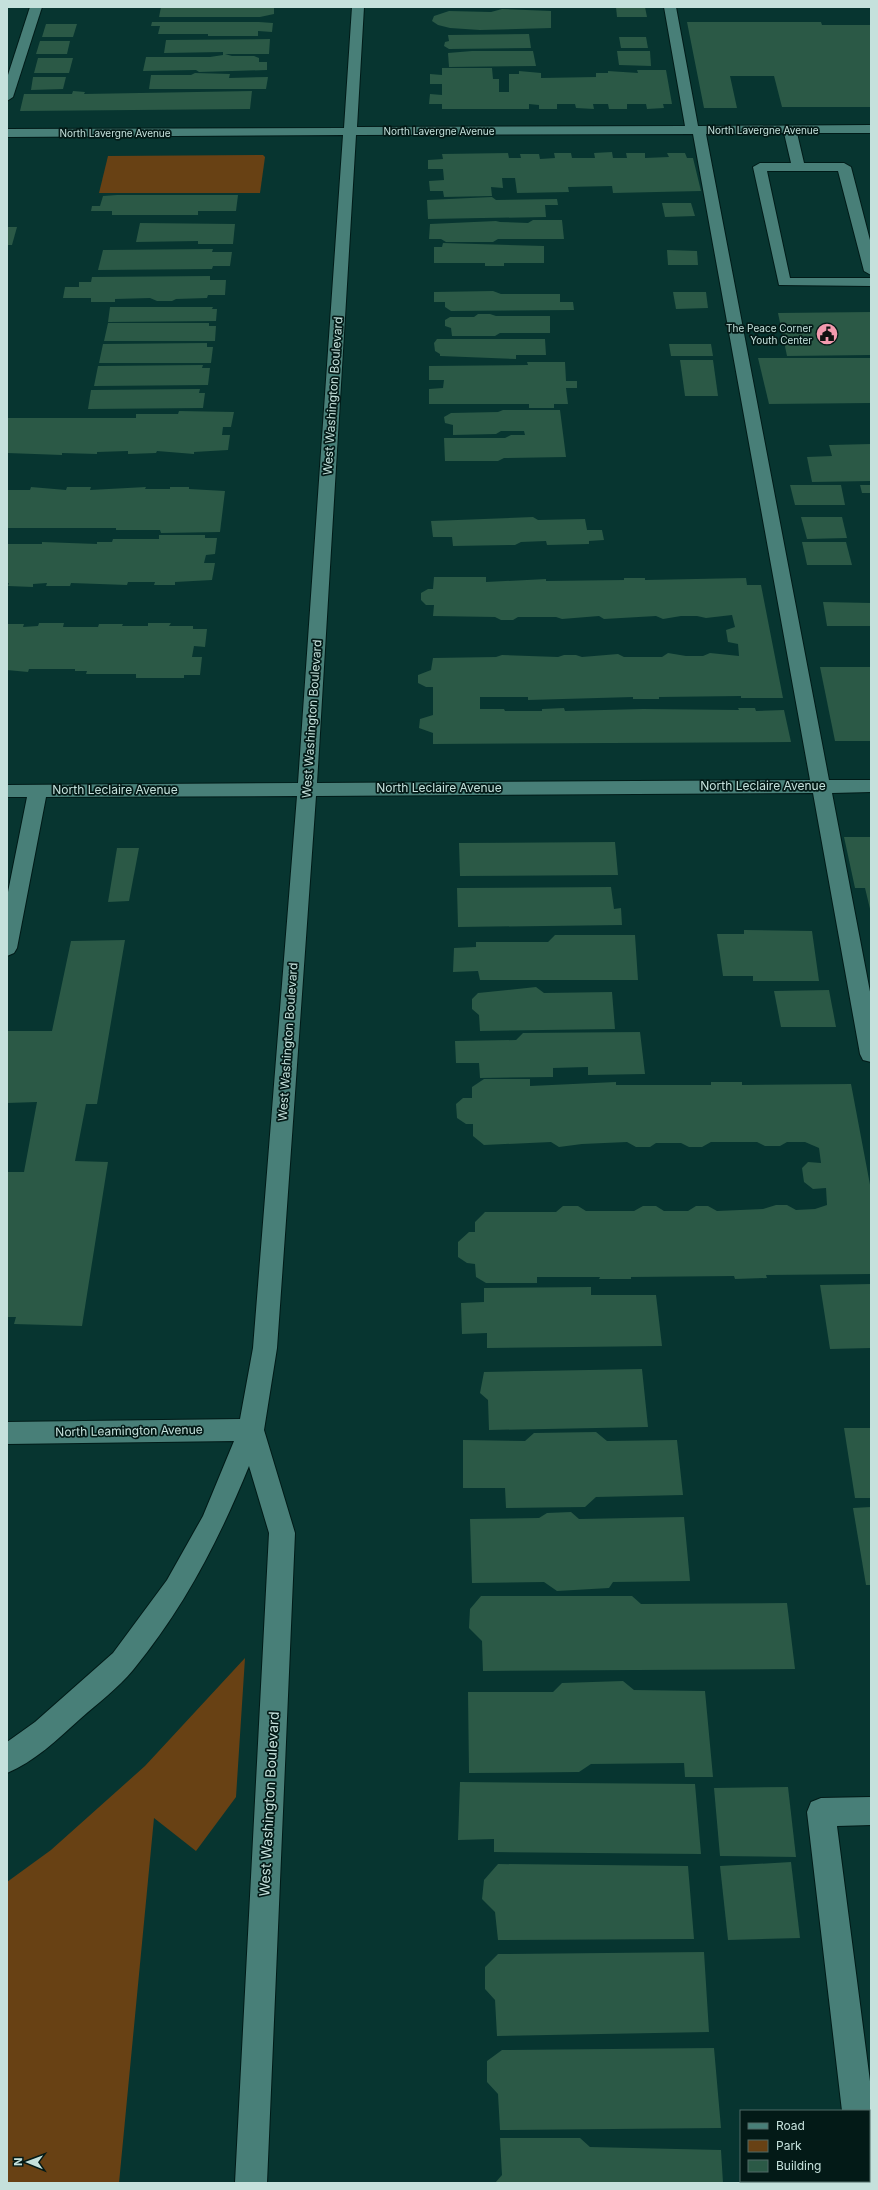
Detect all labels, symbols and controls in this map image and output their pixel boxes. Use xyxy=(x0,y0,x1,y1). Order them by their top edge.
street label: North Lavergne Avenue xyxy=(707,124,819,136)
street label: North Lavergne Avenue xyxy=(383,125,495,137)
street label: North Lavergne Avenue xyxy=(59,127,171,139)
street label: West Washington Boulevard xyxy=(319,316,346,476)
public building icon: The Peace Corner Youth Center xyxy=(814,321,840,347)
place label: The Peace Corner Youth Center xyxy=(726,322,812,346)
street label: West Washington Boulevard xyxy=(298,639,325,799)
street label: North Leclaire Avenue xyxy=(700,778,826,793)
street label: North Leclaire Avenue xyxy=(376,780,502,795)
street label: North Leclaire Avenue xyxy=(52,782,178,797)
street label: West Washington Boulevard xyxy=(274,962,301,1122)
street label: North Leamington Avenue xyxy=(55,1422,203,1439)
street label: West Washington Boulevard xyxy=(255,1711,282,1897)
legend xyxy=(740,2110,870,2182)
text: Road xyxy=(776,2118,805,2133)
text: Park xyxy=(776,2138,802,2153)
north arrow xyxy=(8,2142,48,2182)
text: N xyxy=(11,2158,25,2166)
text: Building xyxy=(776,2158,821,2173)

